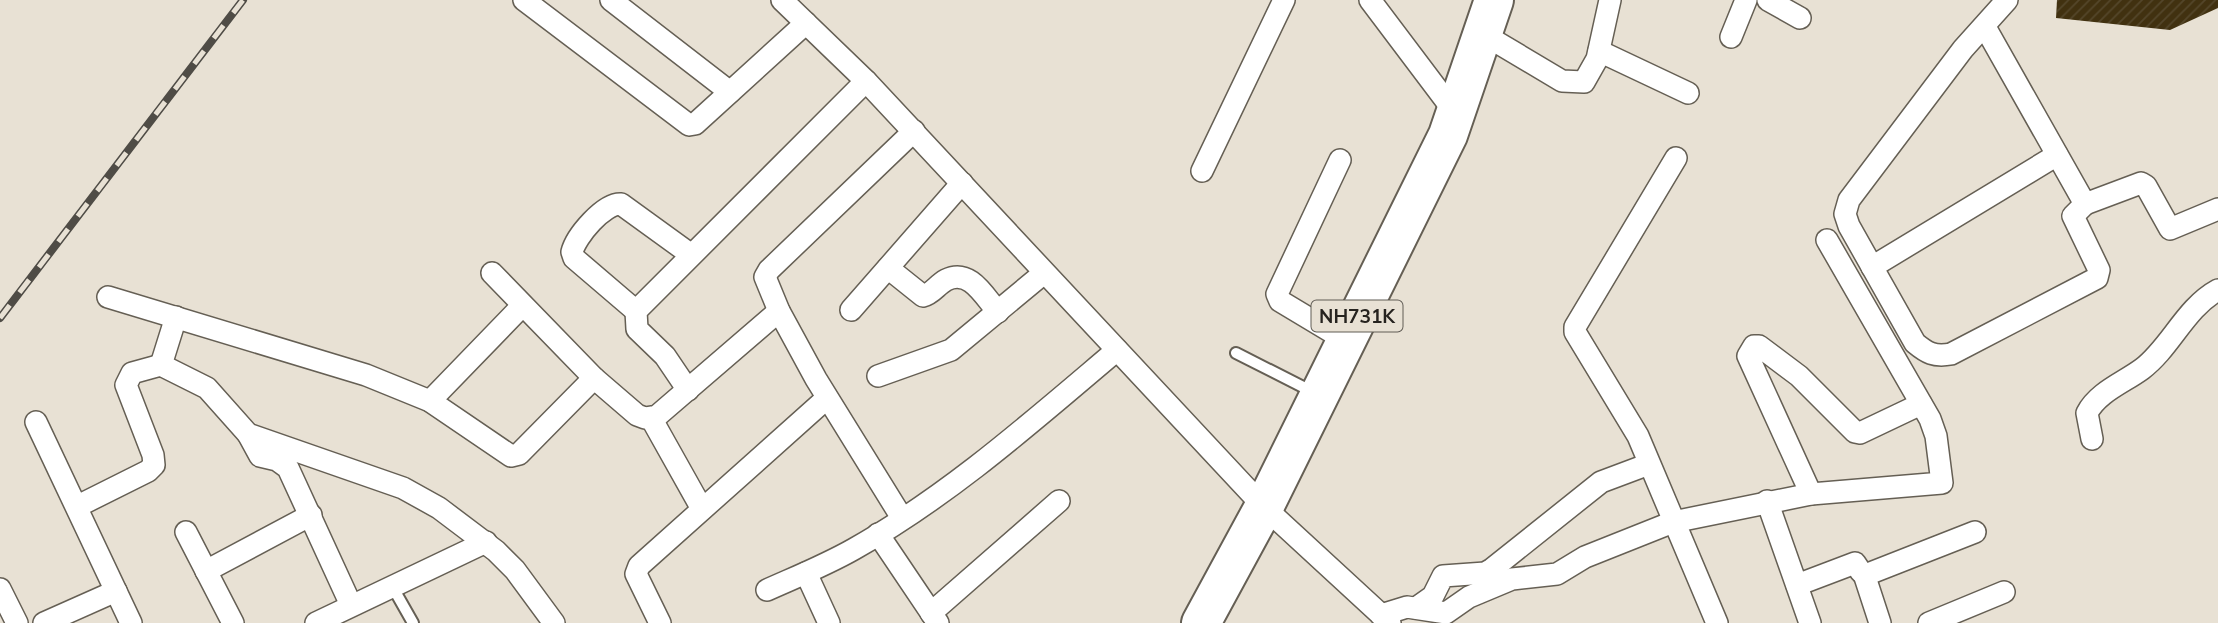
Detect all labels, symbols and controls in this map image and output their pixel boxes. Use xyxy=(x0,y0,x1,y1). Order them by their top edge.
road number: NH731K xyxy=(1312,300,1402,332)

